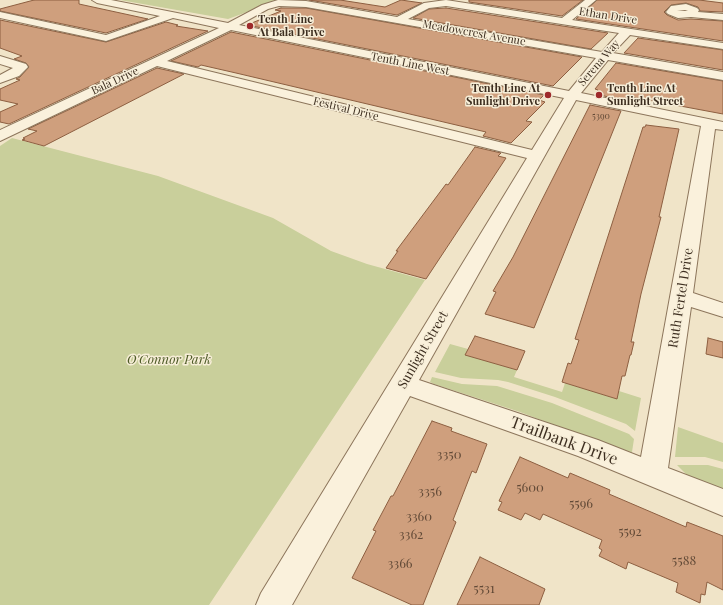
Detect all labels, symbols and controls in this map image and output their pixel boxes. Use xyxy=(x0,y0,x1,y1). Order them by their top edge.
street label: Ethan Drive xyxy=(578,5,638,27)
place label: Tenth Line At Bala Drive xyxy=(258,13,325,39)
street label: Meadowcrest Avenue xyxy=(421,17,527,49)
marker: Tenth Line At Bala Drive xyxy=(245,21,255,31)
street label: Serena Way xyxy=(575,37,623,89)
street label: Tenth Line West xyxy=(370,50,450,78)
street label: Bala Drive xyxy=(89,64,141,98)
place label: Tenth Line At Sunlight Drive xyxy=(466,82,540,108)
place label: Tenth Line At Sunlight Street xyxy=(607,82,683,108)
marker: Tenth Line At Sunlight Drive xyxy=(543,90,553,100)
marker: Tenth Line At Sunlight Street xyxy=(594,90,604,100)
street label: Festival Drive xyxy=(312,94,380,124)
house number: 5390 xyxy=(592,111,610,121)
street label: Ruth Fertel Drive xyxy=(665,247,697,349)
street label: Sunlight Street xyxy=(394,308,452,392)
park label: O'Connor Park xyxy=(127,352,211,368)
street label: Trailbank Drive xyxy=(508,413,620,469)
house number: 3350 xyxy=(437,447,461,463)
house number: 5600 xyxy=(516,480,544,496)
house number: 3356 xyxy=(418,484,442,500)
house number: 5596 xyxy=(569,496,593,512)
house number: 3360 xyxy=(406,509,432,525)
house number: 5592 xyxy=(618,524,642,540)
house number: 3362 xyxy=(399,527,423,543)
house number: 5588 xyxy=(672,553,696,569)
house number: 3366 xyxy=(387,556,413,572)
house number: 5531 xyxy=(473,581,495,597)

